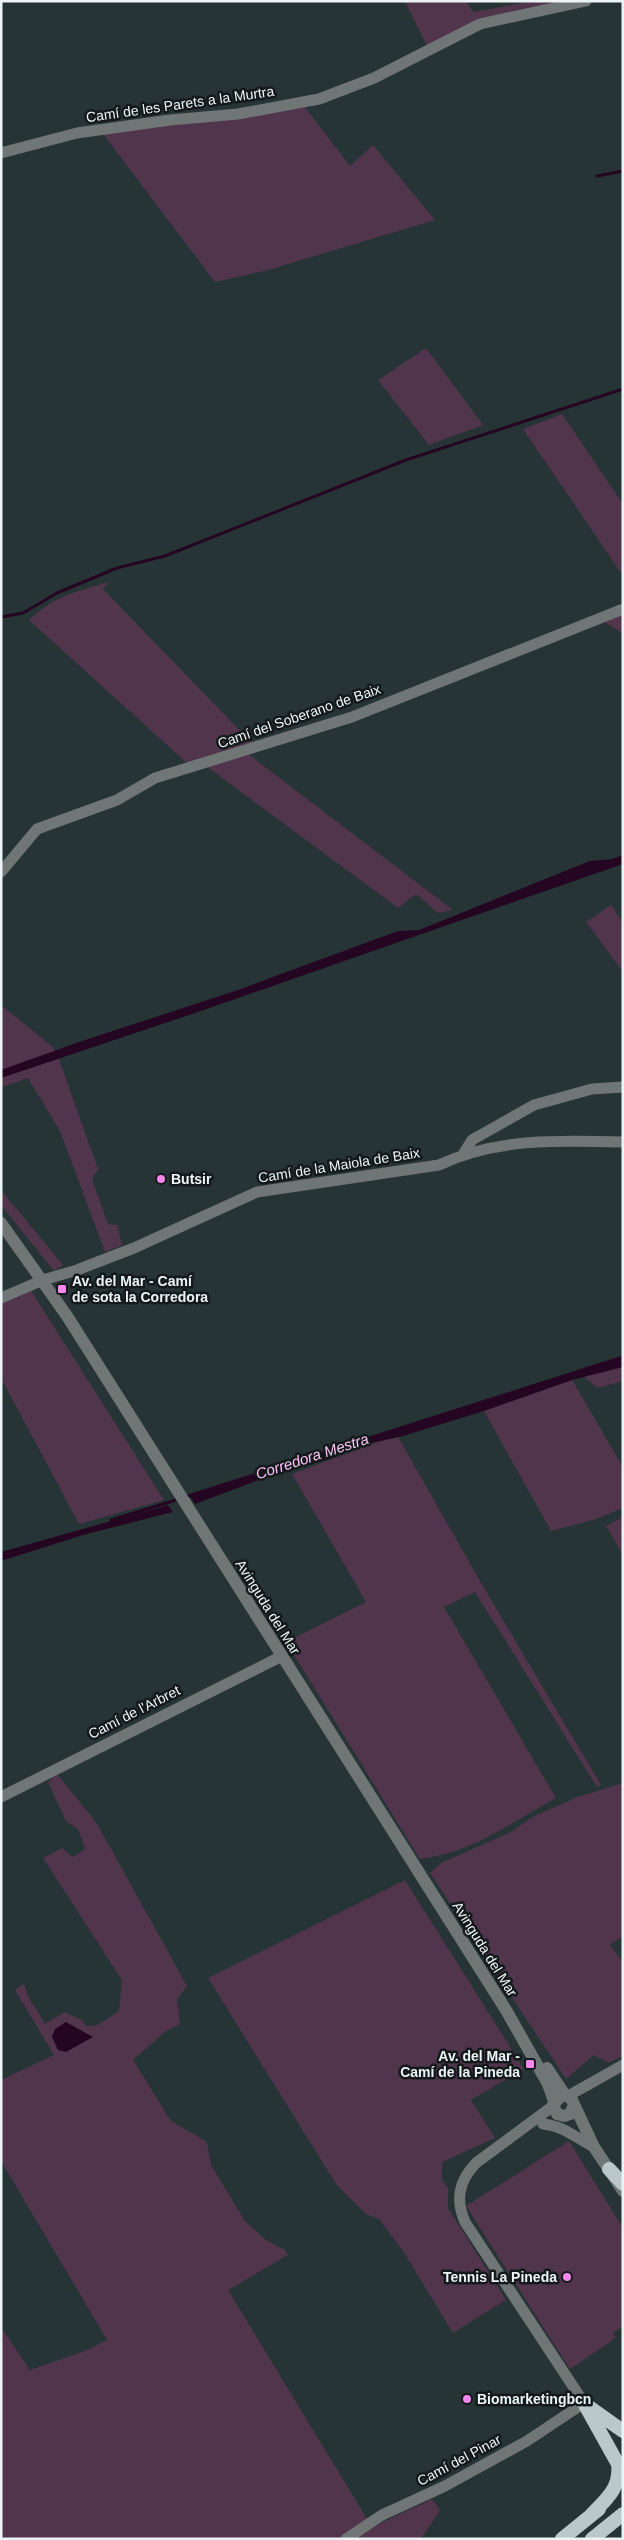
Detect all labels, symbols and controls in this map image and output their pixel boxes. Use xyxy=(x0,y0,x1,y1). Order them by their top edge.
street label: Camí de les Parets a la Murtra xyxy=(85,83,275,125)
street label: Camí del Soberano de Baix xyxy=(215,681,383,751)
street label: Camí de la Maiola de Baix xyxy=(257,1144,421,1186)
place label: Butsir xyxy=(171,1171,212,1187)
marker: Butsir xyxy=(155,1173,167,1185)
place label: Av. del Mar - Camí de sota la Corredora xyxy=(72,1273,208,1305)
marker: Av. del Mar - Camí de sota la Corredora xyxy=(56,1283,68,1295)
water label: Corredora Mestra xyxy=(253,1430,371,1482)
street label: Avinguda del Mar xyxy=(232,1557,304,1658)
street label: Camí de l'Arbret xyxy=(85,1682,183,1742)
street label: Avinguda del Mar xyxy=(449,1899,521,2000)
place label: Av. del Mar - Camí de la Pineda xyxy=(400,2048,520,2080)
marker: Av. del Mar - Camí de la Pineda xyxy=(524,2058,536,2070)
place label: Tennis La Pineda xyxy=(443,2269,557,2285)
marker: Tennis La Pineda xyxy=(561,2271,573,2283)
place label: Biomarketingbcn xyxy=(477,2391,591,2407)
marker: Biomarketingbcn xyxy=(461,2393,473,2405)
street label: Camí del Pinar xyxy=(414,2431,504,2489)

